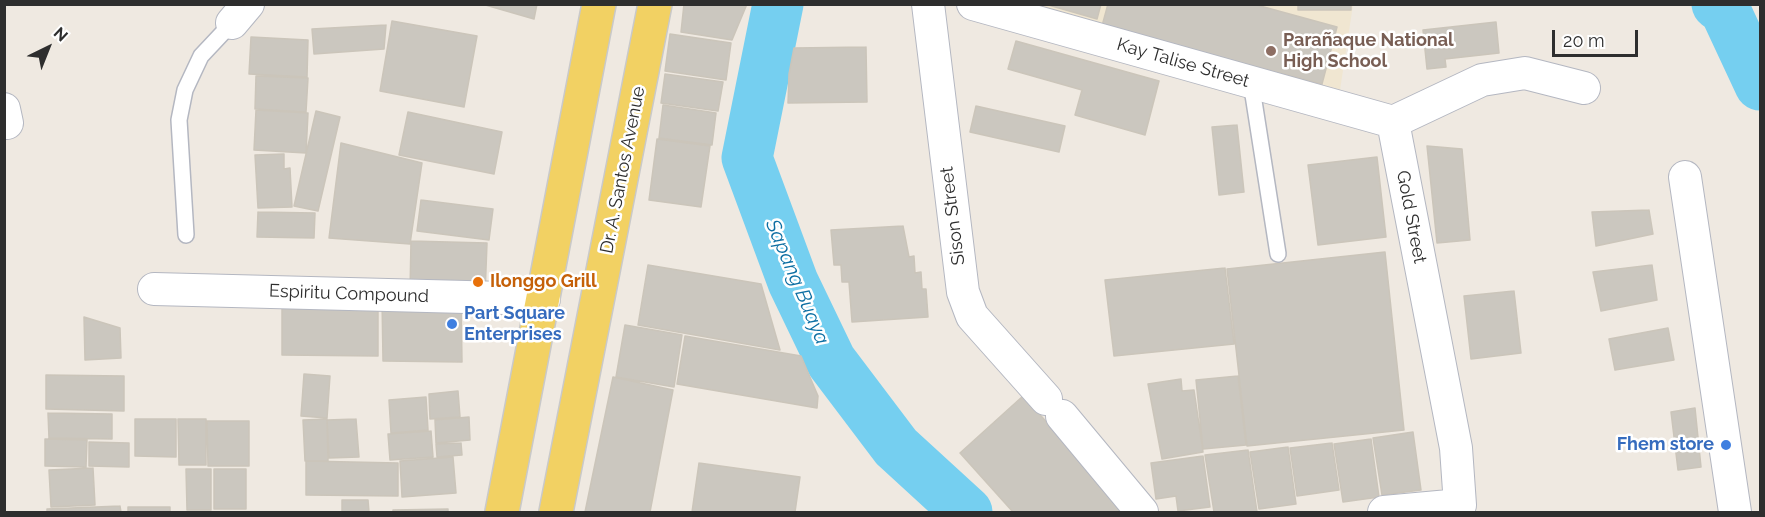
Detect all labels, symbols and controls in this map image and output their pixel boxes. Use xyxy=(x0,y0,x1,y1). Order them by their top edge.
north arrow xyxy=(18,18,78,78)
scale bar xyxy=(1555,18,1640,56)
text: N xyxy=(50,23,72,46)
place label: Parañaque National High School xyxy=(1283,30,1454,72)
text: 20 m xyxy=(1563,30,1605,51)
street label: Kay Talise Street xyxy=(1114,34,1252,92)
marker: Parañaque National High School xyxy=(1264,44,1278,58)
street label: Dr. A. Santos Avenue xyxy=(596,85,650,255)
street label: Sison Street xyxy=(936,165,970,267)
street label: Gold Street xyxy=(1391,169,1431,265)
water label: Sapang Buaya xyxy=(760,216,834,348)
place label: Ilonggo Grill xyxy=(490,271,597,293)
marker: Ilonggo Grill xyxy=(471,275,485,289)
street label: Espiritu Compound xyxy=(269,280,429,308)
place label: Part Square Enterprises xyxy=(464,303,565,346)
marker: Part Square Enterprises xyxy=(445,317,459,331)
place label: Fhem store xyxy=(1617,434,1714,456)
marker: Fhem store xyxy=(1719,438,1733,452)

